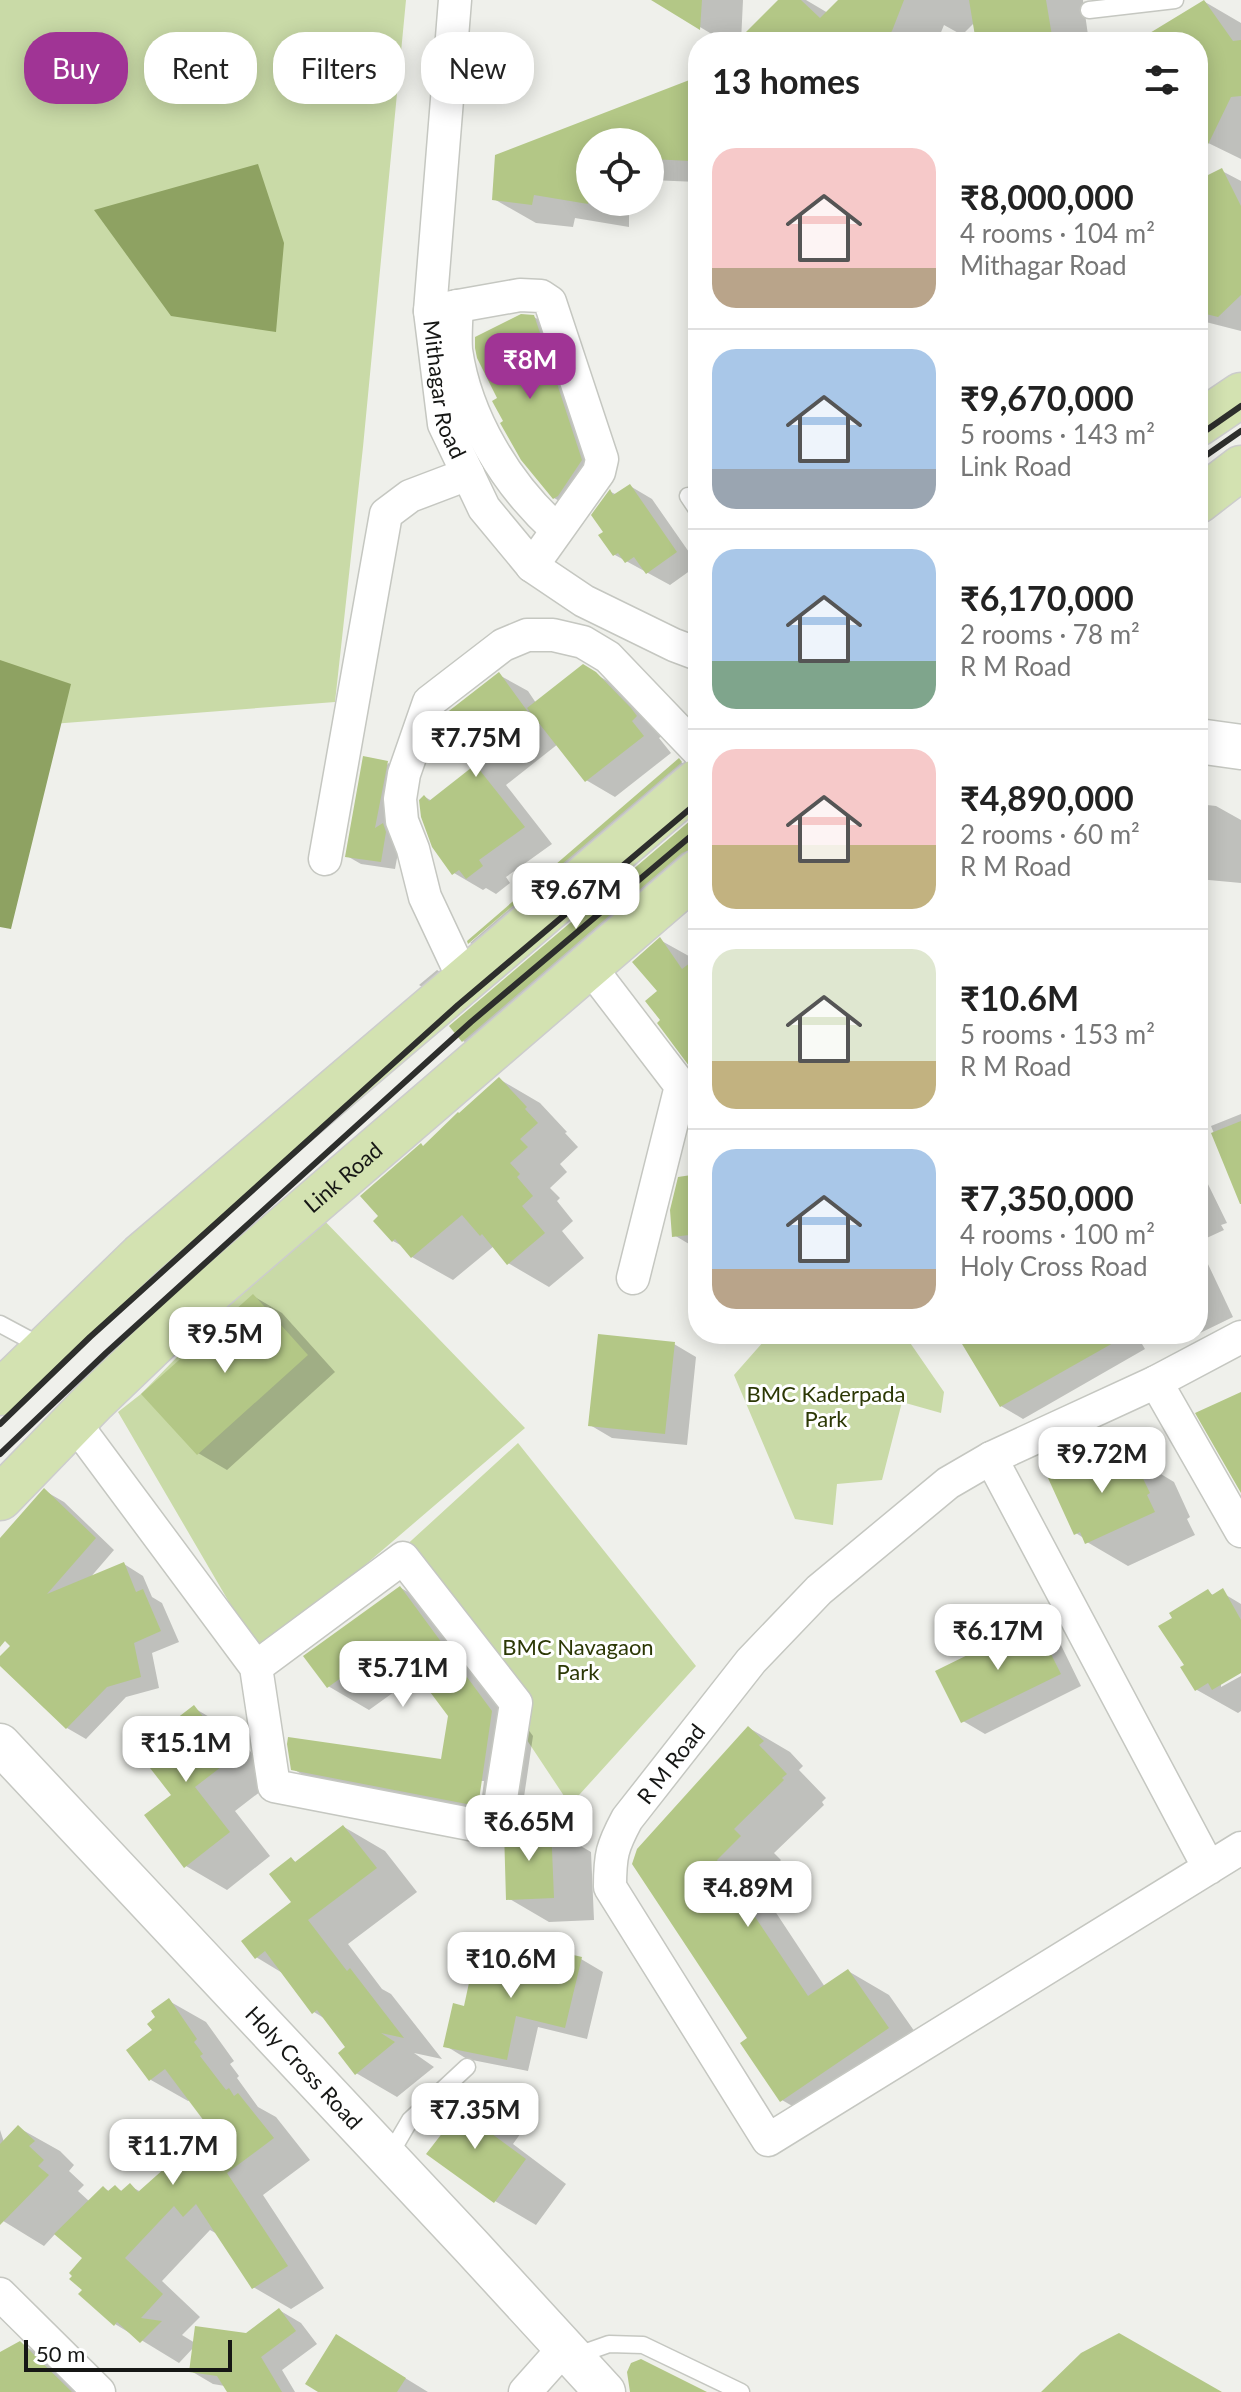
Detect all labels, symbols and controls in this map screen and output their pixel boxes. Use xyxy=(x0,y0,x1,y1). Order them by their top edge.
chip: Buy xyxy=(24,32,128,104)
chip: Rent xyxy=(144,32,257,104)
chip: Filters xyxy=(273,32,405,104)
chip: New xyxy=(421,32,534,104)
icon: filters xyxy=(1140,58,1184,102)
text: 13 homes xyxy=(712,60,860,101)
map controls xyxy=(576,128,664,216)
button: locate xyxy=(576,128,664,216)
text: ₹8,000,000 xyxy=(960,176,1134,217)
icon: home xyxy=(776,180,872,276)
text: 4 rooms · 104 m² xyxy=(960,217,1155,249)
text: Mithagar Road xyxy=(960,249,1127,281)
street label: Mithagar Road xyxy=(418,319,472,463)
pin: ₹8M xyxy=(491,333,569,401)
text: ₹8M xyxy=(503,343,557,375)
text: ₹9,670,000 xyxy=(960,377,1134,418)
icon: home xyxy=(776,381,872,477)
text: 5 rooms · 143 m² xyxy=(960,418,1155,450)
text: Link Road xyxy=(960,450,1072,482)
text: ₹6,170,000 xyxy=(960,577,1134,618)
icon: home xyxy=(776,581,872,677)
text: 2 rooms · 78 m² xyxy=(960,618,1140,650)
text: R M Road xyxy=(960,650,1071,682)
pin: ₹7.75M xyxy=(411,711,541,779)
text: ₹7.75M xyxy=(430,721,522,753)
text: ₹4,890,000 xyxy=(960,777,1134,818)
icon: home xyxy=(776,781,872,877)
text: 2 rooms · 60 m² xyxy=(960,818,1140,850)
text: R M Road xyxy=(960,850,1071,882)
pin: ₹9.67M xyxy=(511,863,641,931)
text: ₹9.67M xyxy=(530,873,622,905)
text: ₹10.6M xyxy=(960,977,1079,1018)
icon: home xyxy=(776,981,872,1077)
text: 5 rooms · 153 m² xyxy=(960,1018,1155,1050)
text: R M Road xyxy=(960,1050,1071,1082)
street label: Link Road xyxy=(298,1136,387,1218)
text: ₹7,350,000 xyxy=(960,1177,1134,1218)
icon: home xyxy=(776,1181,872,1277)
text: 4 rooms · 100 m² xyxy=(960,1218,1155,1250)
text: Holy Cross Road xyxy=(960,1250,1148,1282)
pin: ₹9.5M xyxy=(169,1307,281,1375)
text: ₹9.5M xyxy=(187,1317,263,1349)
park label: BMC Kaderpada Park xyxy=(747,1380,905,1432)
pin: ₹9.72M xyxy=(1037,1427,1167,1495)
text: ₹9.72M xyxy=(1056,1437,1148,1469)
pin: ₹6.17M xyxy=(933,1604,1063,1672)
text: ₹6.17M xyxy=(952,1614,1044,1646)
park label: BMC Navagaon Park xyxy=(502,1633,654,1685)
pin: ₹5.71M xyxy=(338,1641,468,1709)
text: ₹5.71M xyxy=(357,1651,449,1683)
pin: ₹15.1M xyxy=(121,1716,251,1784)
street label: R M Road xyxy=(631,1718,710,1809)
text: ₹15.1M xyxy=(140,1726,232,1758)
pin: ₹6.65M xyxy=(464,1795,594,1863)
text: ₹6.65M xyxy=(483,1805,575,1837)
pin: ₹4.89M xyxy=(683,1861,813,1929)
text: ₹4.89M xyxy=(702,1871,794,1903)
pin: ₹10.6M xyxy=(446,1932,576,2000)
text: ₹10.6M xyxy=(465,1942,557,1974)
street label: Holy Cross Road xyxy=(240,2000,368,2135)
pin: ₹7.35M xyxy=(410,2083,540,2151)
text: ₹7.35M xyxy=(429,2093,521,2125)
pin: ₹11.7M xyxy=(108,2119,238,2187)
text: ₹11.7M xyxy=(127,2129,219,2161)
scale bar xyxy=(24,2336,232,2372)
text: 50 m xyxy=(36,2340,85,2367)

